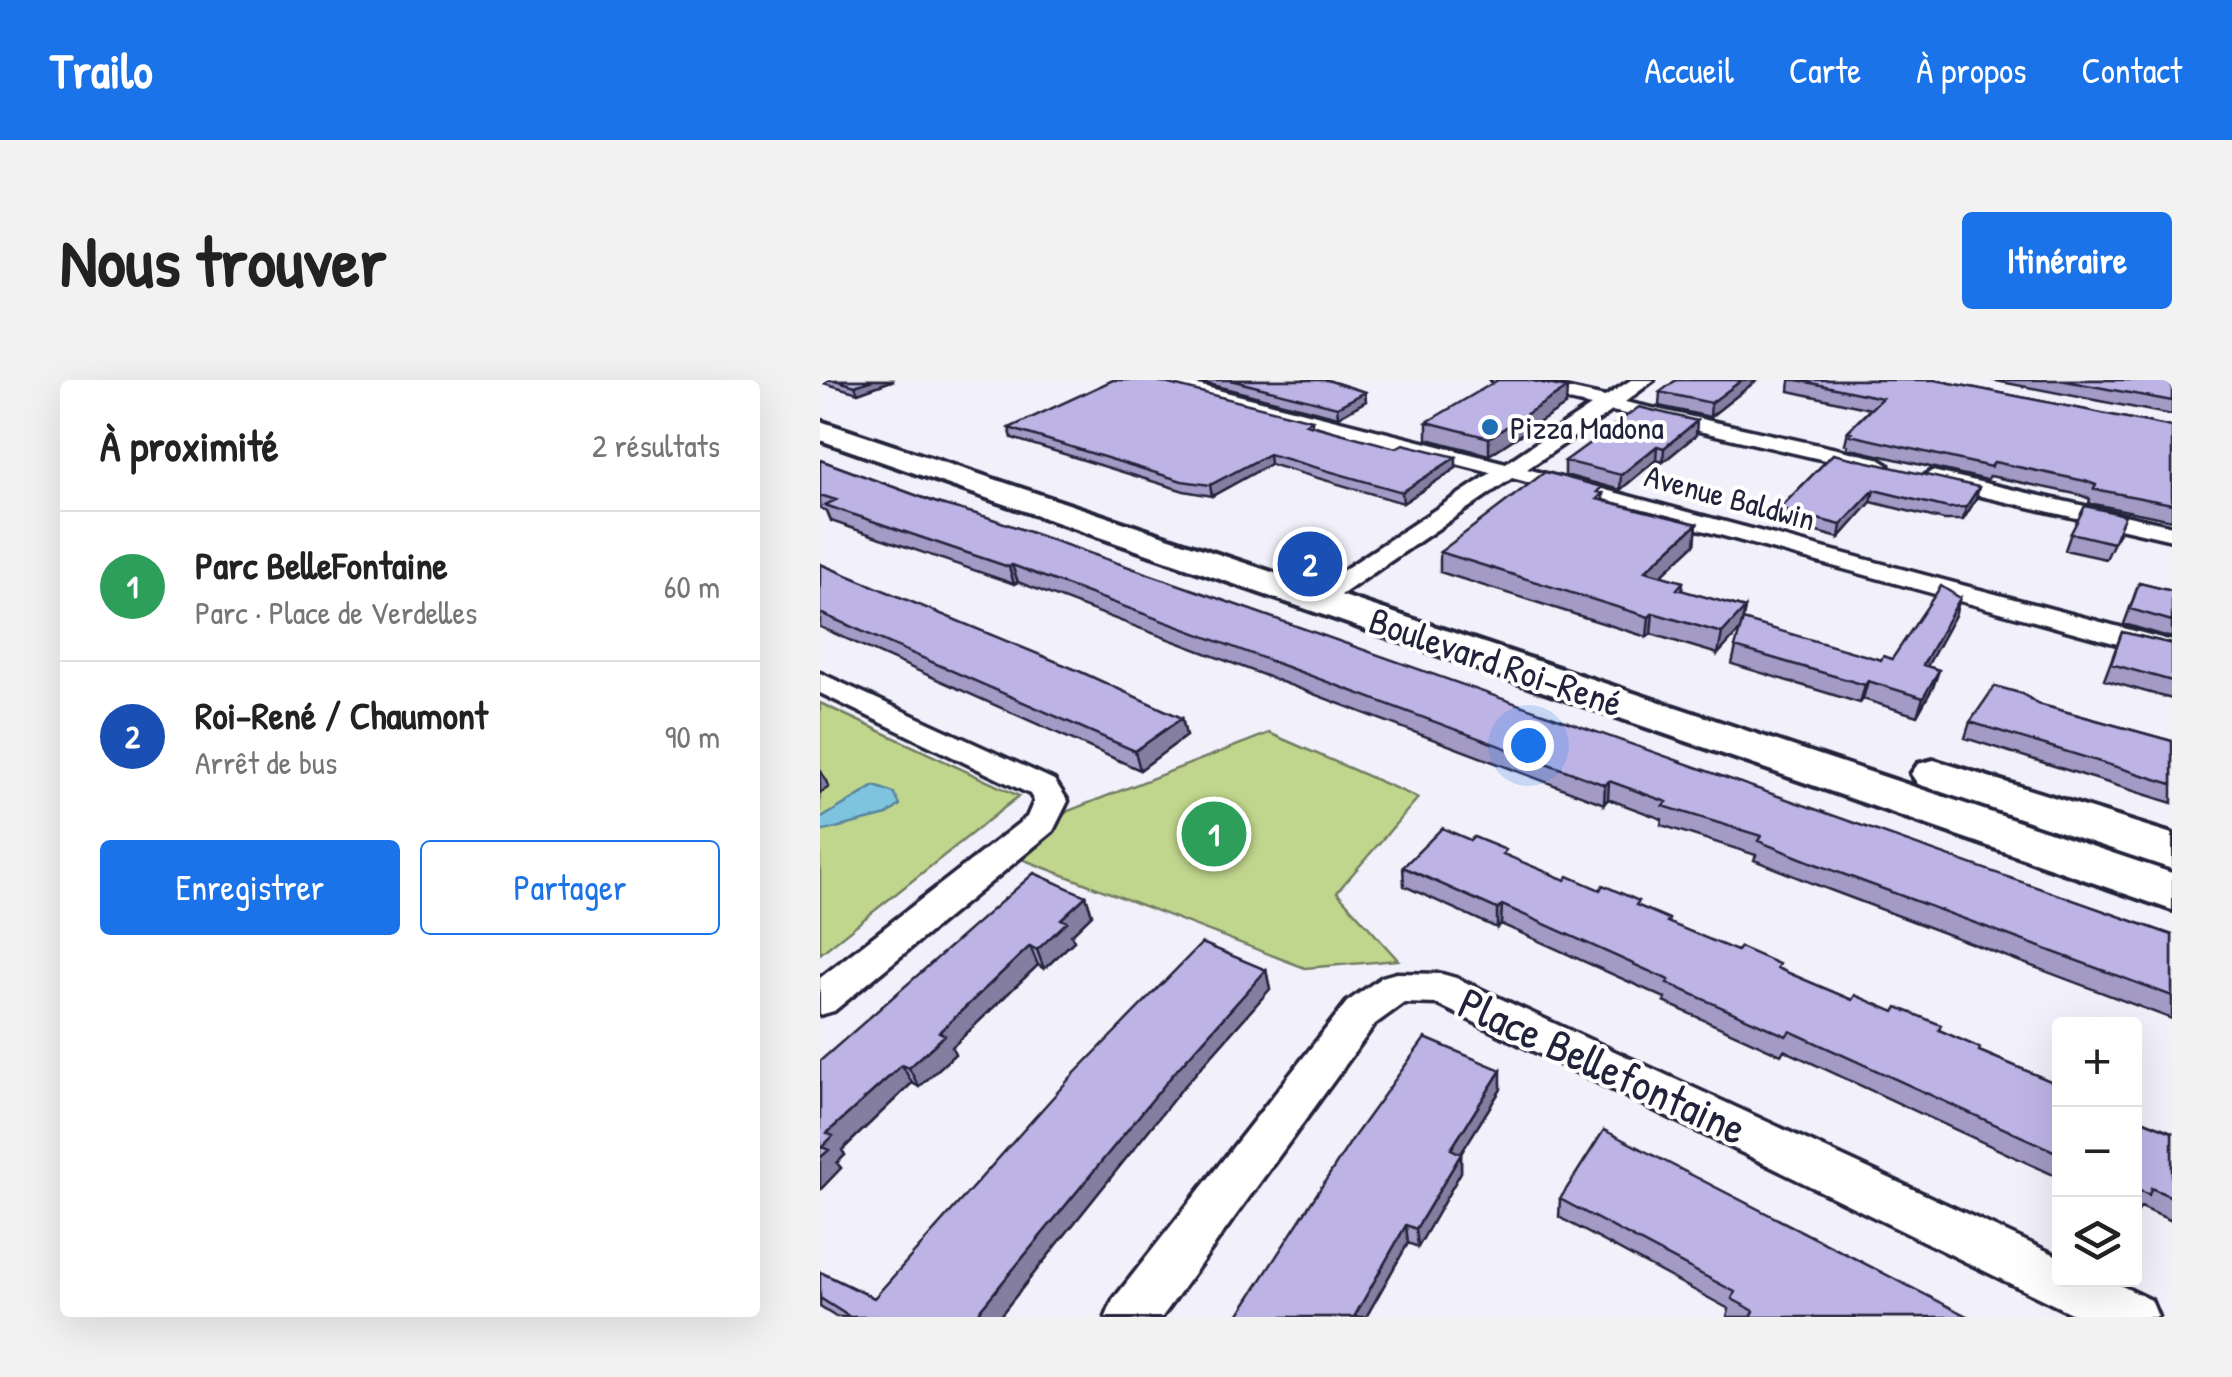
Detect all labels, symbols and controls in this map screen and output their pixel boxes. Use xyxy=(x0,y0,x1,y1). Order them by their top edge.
text: Trailo xyxy=(50,38,153,103)
text: Accueil xyxy=(1645,47,1734,94)
text: Carte xyxy=(1789,47,1861,94)
text: À propos xyxy=(1916,47,2027,94)
text: Contact xyxy=(2082,47,2182,94)
button: Itinéraire xyxy=(1962,212,2172,309)
text: Nous trouver xyxy=(60,213,387,308)
place label: Pizza Madona xyxy=(1510,406,1664,449)
marker: Pizza Madona xyxy=(1479,416,1501,438)
text: À proximité xyxy=(100,417,279,474)
text: 2 résultats xyxy=(592,424,720,467)
street label: Avenue Baldwin xyxy=(1640,454,1820,540)
pin: 2 xyxy=(1278,526,1342,602)
text: Parc BelleFontaine xyxy=(195,539,448,591)
text: 1 xyxy=(127,565,138,608)
text: 60 m xyxy=(664,565,720,608)
text: Parc · Place de Verdelles xyxy=(195,591,477,634)
street label: Boulevard Roi-René xyxy=(1363,593,1629,729)
text: Roi-René / Chaumont xyxy=(195,689,488,741)
text: 2 xyxy=(125,715,140,758)
text: 90 m xyxy=(665,715,720,758)
your location xyxy=(1503,720,1554,771)
text: Arrêt de bus xyxy=(195,741,337,784)
pin: 1 xyxy=(1182,796,1246,872)
button: Enregistrer xyxy=(100,840,400,935)
button: Partager xyxy=(420,840,720,935)
street label: Place Bellefontaine xyxy=(1449,972,1757,1158)
map controls xyxy=(2052,1017,2142,1287)
button: + xyxy=(2052,1017,2142,1107)
button: − xyxy=(2052,1107,2142,1197)
button: layers xyxy=(2052,1197,2142,1287)

